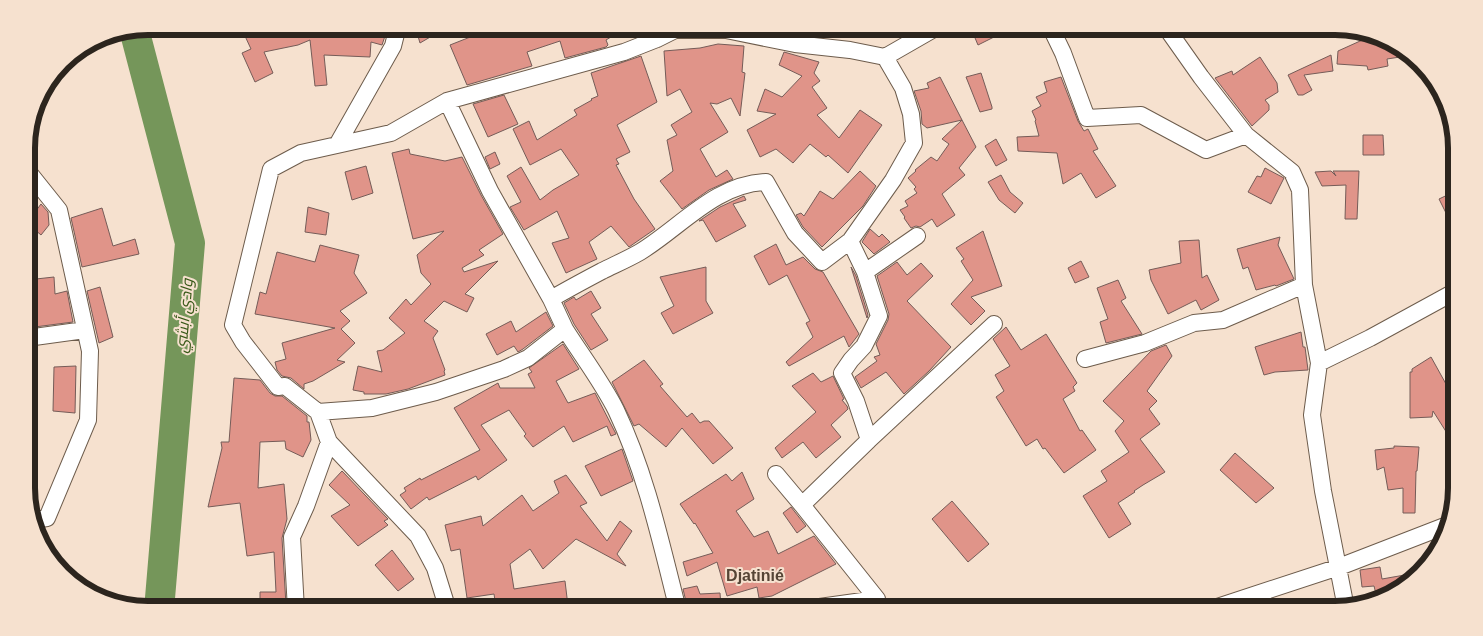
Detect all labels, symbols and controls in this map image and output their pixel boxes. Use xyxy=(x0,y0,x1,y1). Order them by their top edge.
water label: وادي أبشي xyxy=(170,277,200,354)
district label: Djatinié xyxy=(726,567,784,584)

